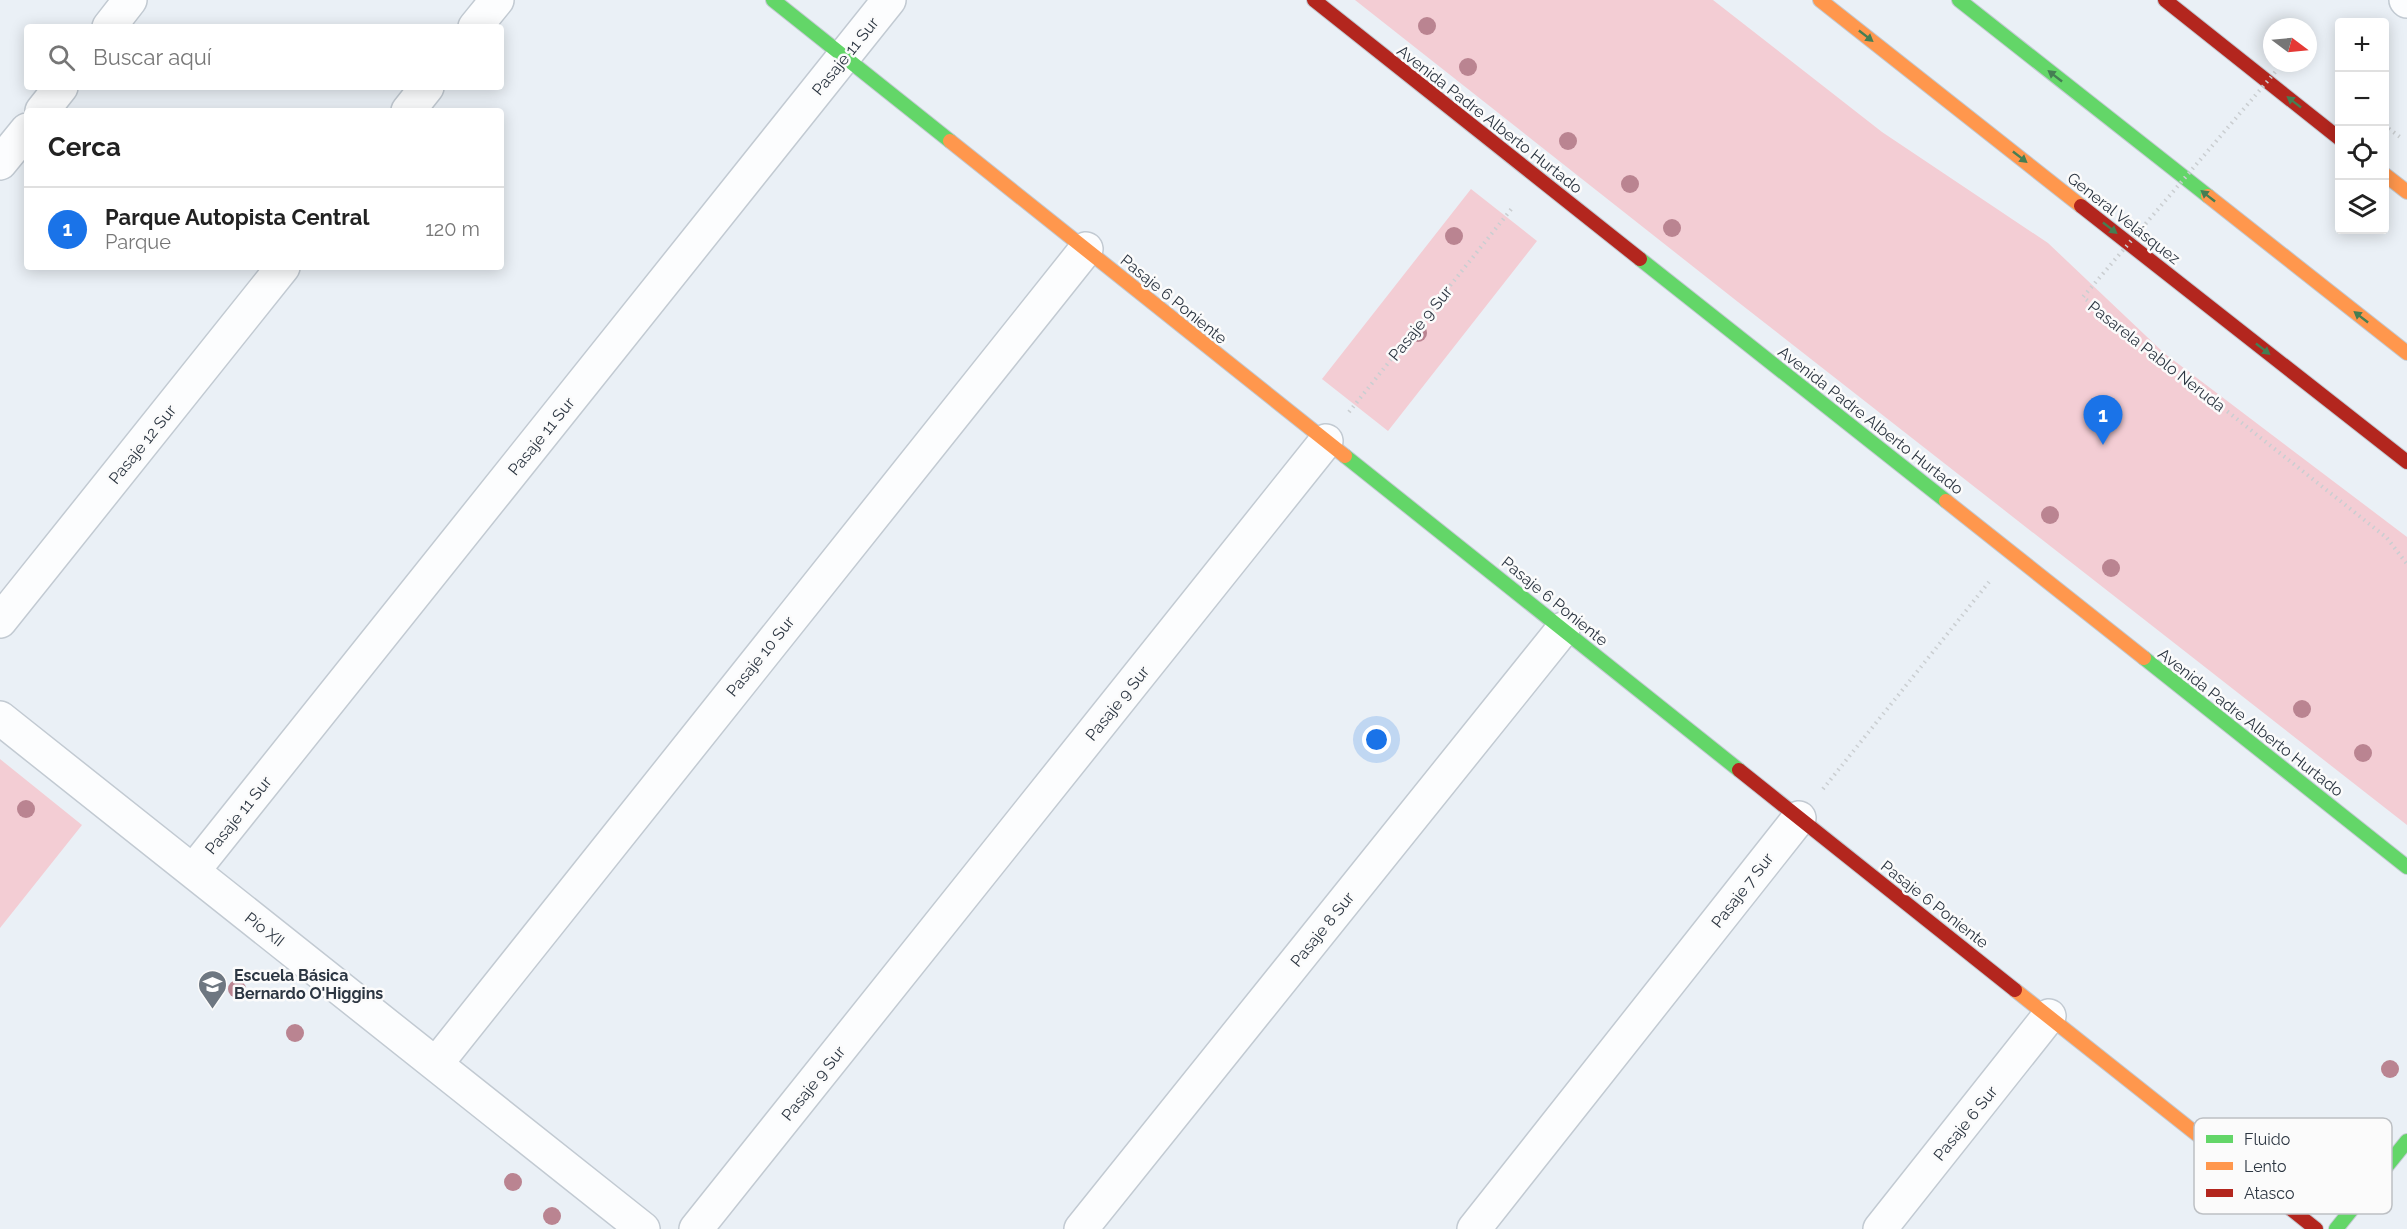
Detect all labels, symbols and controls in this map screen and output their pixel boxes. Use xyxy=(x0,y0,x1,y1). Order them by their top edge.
street label: Pasaje 11 Sur xyxy=(808,13,883,99)
north arrow xyxy=(2263,18,2317,72)
map controls xyxy=(2335,18,2389,234)
button: + xyxy=(2335,18,2389,72)
search box xyxy=(24,24,504,90)
one-way arrow xyxy=(1859,30,1874,42)
icon: search xyxy=(45,41,78,74)
street label: Avenida Padre Alberto Hurtado xyxy=(1393,41,1586,198)
text: Buscar aquí xyxy=(93,44,212,70)
one-way arrow xyxy=(2047,69,2063,82)
button: − xyxy=(2335,72,2389,126)
one-way arrow xyxy=(2286,97,2301,109)
button: locate xyxy=(2335,126,2389,180)
text: Cerca xyxy=(48,132,121,162)
one-way arrow xyxy=(2012,150,2027,162)
street label: General Velásquez xyxy=(2064,168,2184,268)
button: layers xyxy=(2335,180,2389,234)
one-way arrow xyxy=(2200,190,2216,203)
text: Parque Autopista Central xyxy=(105,204,369,230)
text: 1 xyxy=(63,217,72,241)
text: 120 m xyxy=(425,217,480,241)
one-way arrow xyxy=(2102,221,2118,234)
text: Parque xyxy=(105,230,171,254)
street label: Pasaje 6 Poniente xyxy=(1117,251,1231,348)
street label: Pasaje 9 Sur xyxy=(1385,282,1456,364)
street label: Pasarela Pablo Neruda xyxy=(2084,297,2229,416)
one-way arrow xyxy=(2353,311,2369,324)
street label: Avenida Padre Alberto Hurtado xyxy=(1774,342,1967,499)
one-way arrow xyxy=(2255,342,2271,355)
street label: Pasaje 11 Sur xyxy=(504,393,579,479)
pin: 1 xyxy=(2084,396,2122,445)
street label: Pasaje 12 Sur xyxy=(105,401,180,488)
street label: Pasaje 6 Poniente xyxy=(1498,553,1612,650)
street label: Pasaje 10 Sur xyxy=(722,612,799,700)
street label: Avenida Padre Alberto Hurtado xyxy=(2154,644,2347,801)
street label: Pasaje 9 Sur xyxy=(1082,662,1153,744)
your location xyxy=(1362,725,1391,754)
street label: Pasaje 11 Sur xyxy=(201,772,276,858)
street label: Pasaje 7 Sur xyxy=(1707,849,1778,931)
street label: Pasaje 6 Poniente xyxy=(1877,857,1992,952)
street label: Pasaje 8 Sur xyxy=(1287,888,1358,970)
street label: Pío XII xyxy=(241,908,288,951)
place label: Escuela Básica Bernardo O'Higgins xyxy=(234,966,383,1003)
school or university icon: Escuela Básica Bernardo O'Higgins xyxy=(197,968,229,1010)
street label: Pasaje 9 Sur xyxy=(778,1042,849,1124)
street label: Pasaje 6 Sur xyxy=(1929,1082,2002,1165)
legend xyxy=(2194,1118,2392,1214)
text: Fluido xyxy=(2244,1130,2290,1149)
text: Lento xyxy=(2244,1157,2287,1176)
text: Atasco xyxy=(2244,1184,2295,1203)

